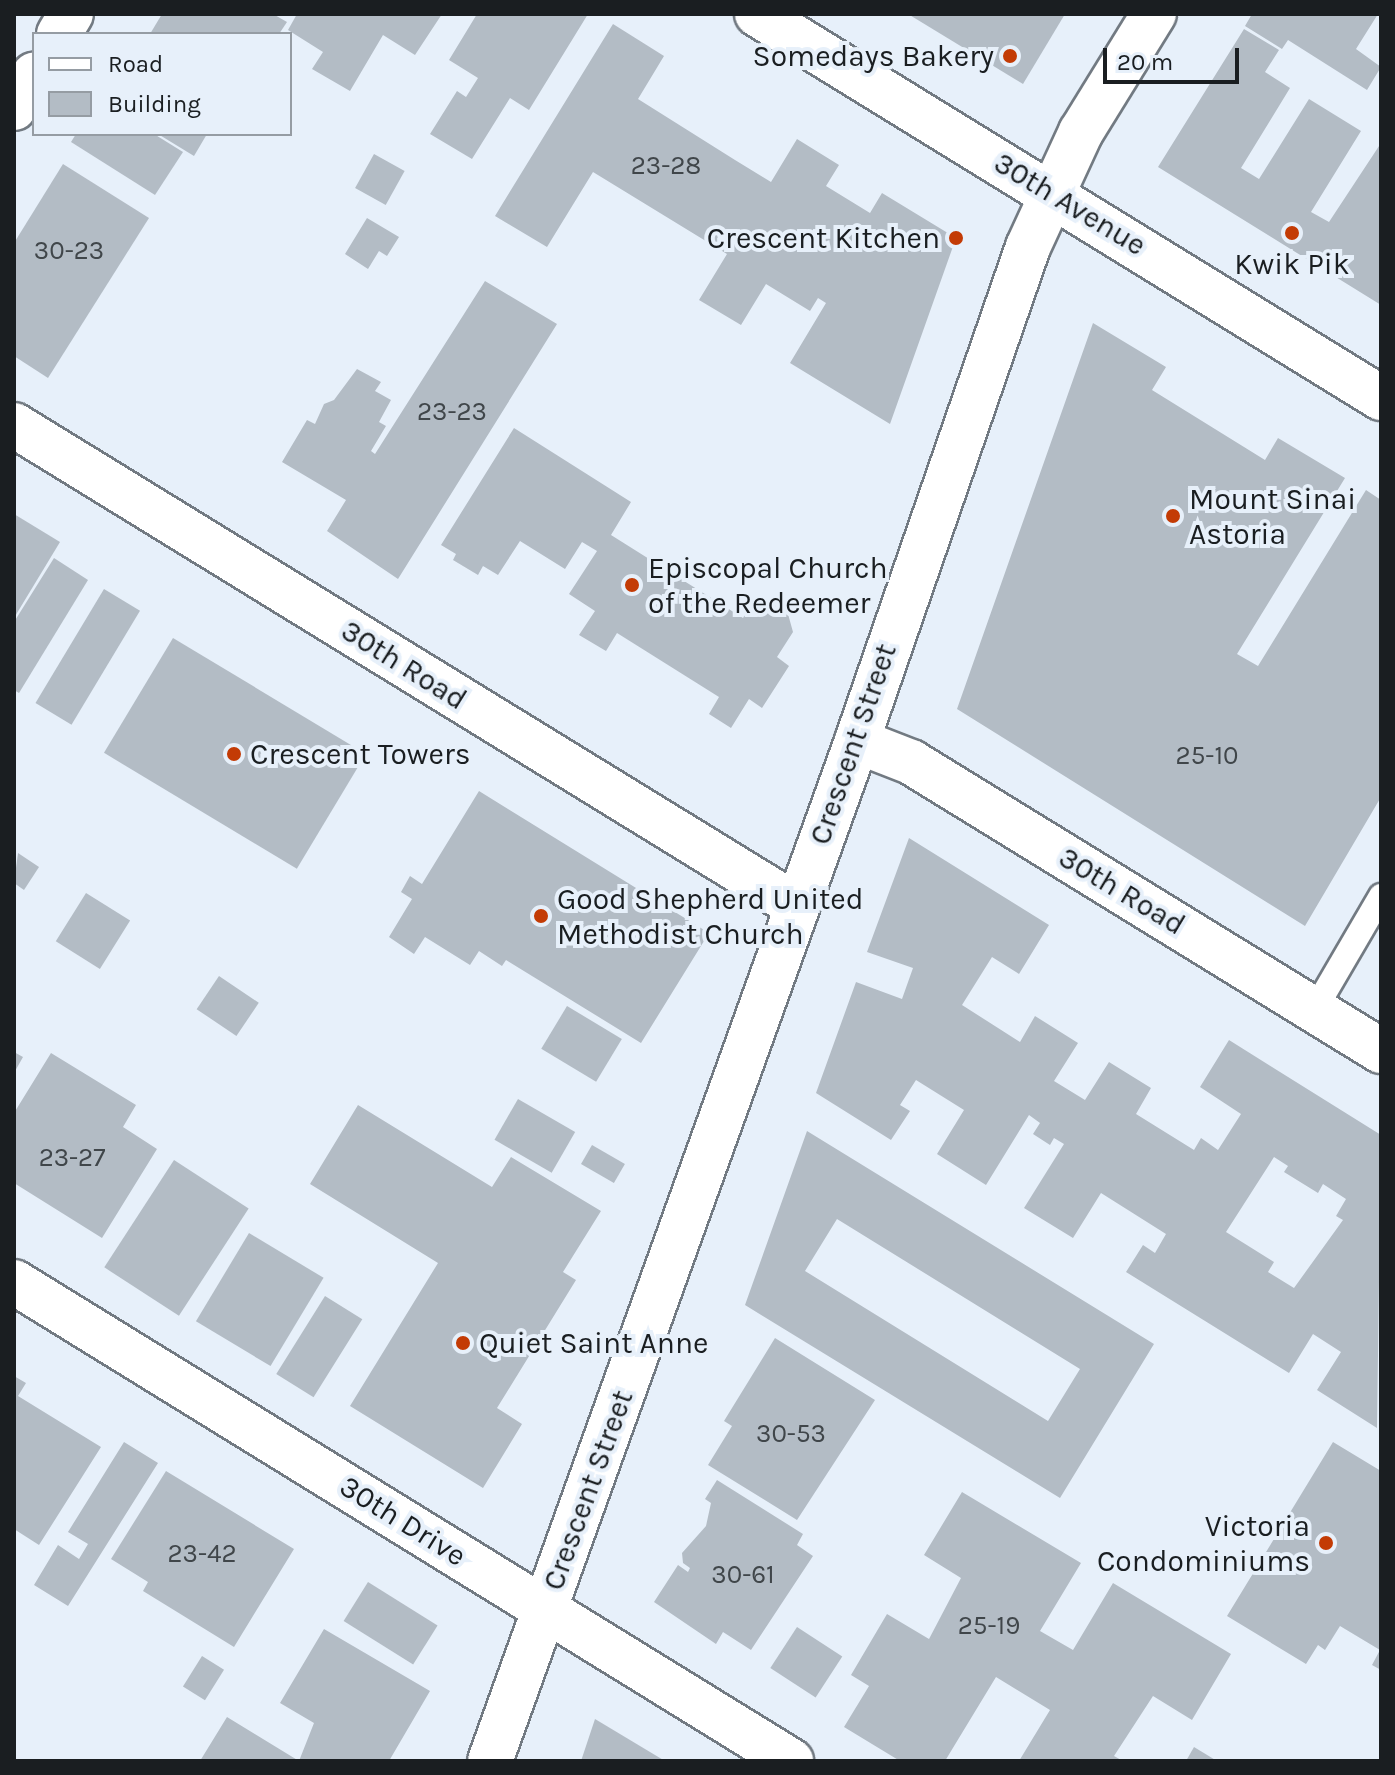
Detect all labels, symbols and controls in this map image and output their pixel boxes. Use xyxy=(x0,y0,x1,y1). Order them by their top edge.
legend xyxy=(32,32,292,136)
scale bar xyxy=(1107,32,1243,82)
place label: Somedays Bakery xyxy=(753,38,994,74)
marker: Somedays Bakery xyxy=(1001,47,1019,65)
text: 20 m xyxy=(1117,48,1173,76)
text: Road xyxy=(108,50,163,78)
text: Building xyxy=(108,90,201,118)
street label: 30th Avenue xyxy=(988,145,1152,263)
house number: 23-28 xyxy=(631,150,701,182)
place label: Crescent Kitchen xyxy=(707,220,940,256)
marker: Kwik Pik xyxy=(1283,224,1301,242)
marker: Crescent Kitchen xyxy=(947,229,965,247)
house number: 30-23 xyxy=(34,235,104,267)
place label: Kwik Pik xyxy=(1234,246,1350,282)
house number: 23-23 xyxy=(417,396,487,428)
place label: Mount Sinai Astoria xyxy=(1189,481,1356,552)
marker: Mount Sinai Astoria xyxy=(1164,507,1182,525)
place label: Episcopal Church of the Redeemer xyxy=(648,550,888,620)
marker: Episcopal Church of the Redeemer xyxy=(623,576,641,594)
street label: 30th Road xyxy=(335,612,473,718)
street label: Crescent Street xyxy=(802,639,904,849)
place label: Crescent Towers xyxy=(250,736,471,772)
house number: 25-10 xyxy=(1176,740,1238,772)
marker: Crescent Towers xyxy=(225,745,243,763)
street label: 30th Road xyxy=(1052,839,1192,943)
place label: Good Shepherd United Methodist Church xyxy=(557,881,864,952)
marker: Good Shepherd United Methodist Church xyxy=(532,907,550,925)
house number: 23-27 xyxy=(39,1142,105,1174)
place label: Quiet Saint Anne xyxy=(479,1325,708,1361)
marker: Quiet Saint Anne xyxy=(454,1334,472,1352)
street label: Crescent Street xyxy=(535,1385,641,1595)
house number: 30-53 xyxy=(756,1418,826,1450)
street label: 30th Drive xyxy=(333,1468,473,1574)
place label: Victoria Condominiums xyxy=(1097,1508,1310,1578)
marker: Victoria Condominiums xyxy=(1317,1534,1335,1552)
house number: 23-42 xyxy=(167,1538,237,1570)
house number: 30-61 xyxy=(711,1559,775,1591)
house number: 25-19 xyxy=(958,1610,1020,1642)

